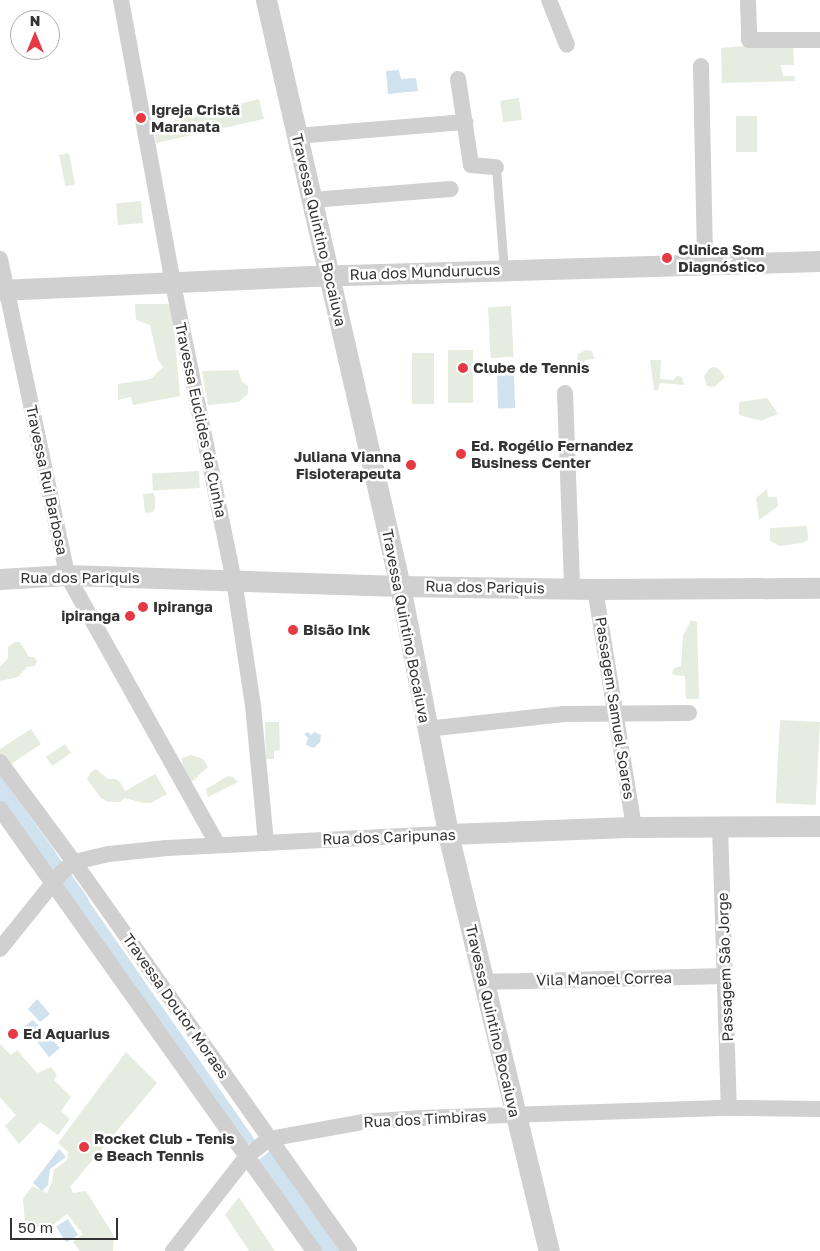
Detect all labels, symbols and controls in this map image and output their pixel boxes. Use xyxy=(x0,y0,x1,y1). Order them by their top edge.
north arrow xyxy=(10,10,60,60)
text: N xyxy=(30,12,40,29)
place label: Igreja Cristã Maranata xyxy=(151,100,240,135)
marker: Igreja Cristã Maranata xyxy=(135,112,147,124)
street label: Travessa Quintino Bocaiuva xyxy=(288,132,350,328)
place label: Clinica Som Diagnóstico xyxy=(678,240,765,275)
marker: Clinica Som Diagnóstico xyxy=(660,251,674,265)
street label: Rua dos Mundurucus xyxy=(349,260,501,284)
street label: Travessa Euclides da Cunha xyxy=(171,321,231,519)
place label: Clube de Tennis xyxy=(473,359,589,377)
marker: Clube de Tennis xyxy=(457,362,469,374)
street label: Travessa Rui Barbosa xyxy=(22,404,72,556)
place label: Ed. Rogélio Fernandez Business Center xyxy=(471,436,633,471)
place label: Juliana Vianna Fisioterapeuta xyxy=(294,447,401,482)
marker: Ed. Rogélio Fernandez Business Center xyxy=(455,448,467,460)
marker: Juliana Vianna Fisioterapeuta xyxy=(405,459,417,471)
street label: Travessa Quintino Bocaiuva xyxy=(378,527,434,725)
street label: Rua dos Pariquis xyxy=(20,569,140,587)
street label: Rua dos Pariquis xyxy=(425,577,545,597)
place label: Ipiranga xyxy=(153,598,213,616)
marker: Ipiranga xyxy=(137,601,149,613)
place label: ipiranga xyxy=(61,607,120,625)
marker: ipiranga xyxy=(124,610,136,622)
street label: Passagem Samuel Soares xyxy=(592,615,638,801)
place label: Bisão Ink xyxy=(303,621,370,639)
marker: Bisão Ink xyxy=(287,624,299,636)
street label: Rua dos Caripunas xyxy=(322,826,456,848)
street label: Passagem São Jorge xyxy=(713,892,737,1042)
street label: Travessa Quintino Bocaiuva xyxy=(462,923,524,1119)
street label: Travessa Doutor Moraes xyxy=(119,930,233,1082)
street label: Vila Manoel Correa xyxy=(536,969,672,989)
place label: Ed Aquarius xyxy=(23,1025,110,1043)
marker: Ed Aquarius xyxy=(7,1028,19,1040)
street label: Rua dos Timbiras xyxy=(363,1107,487,1131)
place label: Rocket Club - Tenis e Beach Tennis xyxy=(94,1129,235,1164)
marker: Rocket Club - Tenis e Beach Tennis xyxy=(78,1141,90,1153)
scale bar xyxy=(12,1208,120,1240)
text: 50 m xyxy=(18,1218,53,1236)

